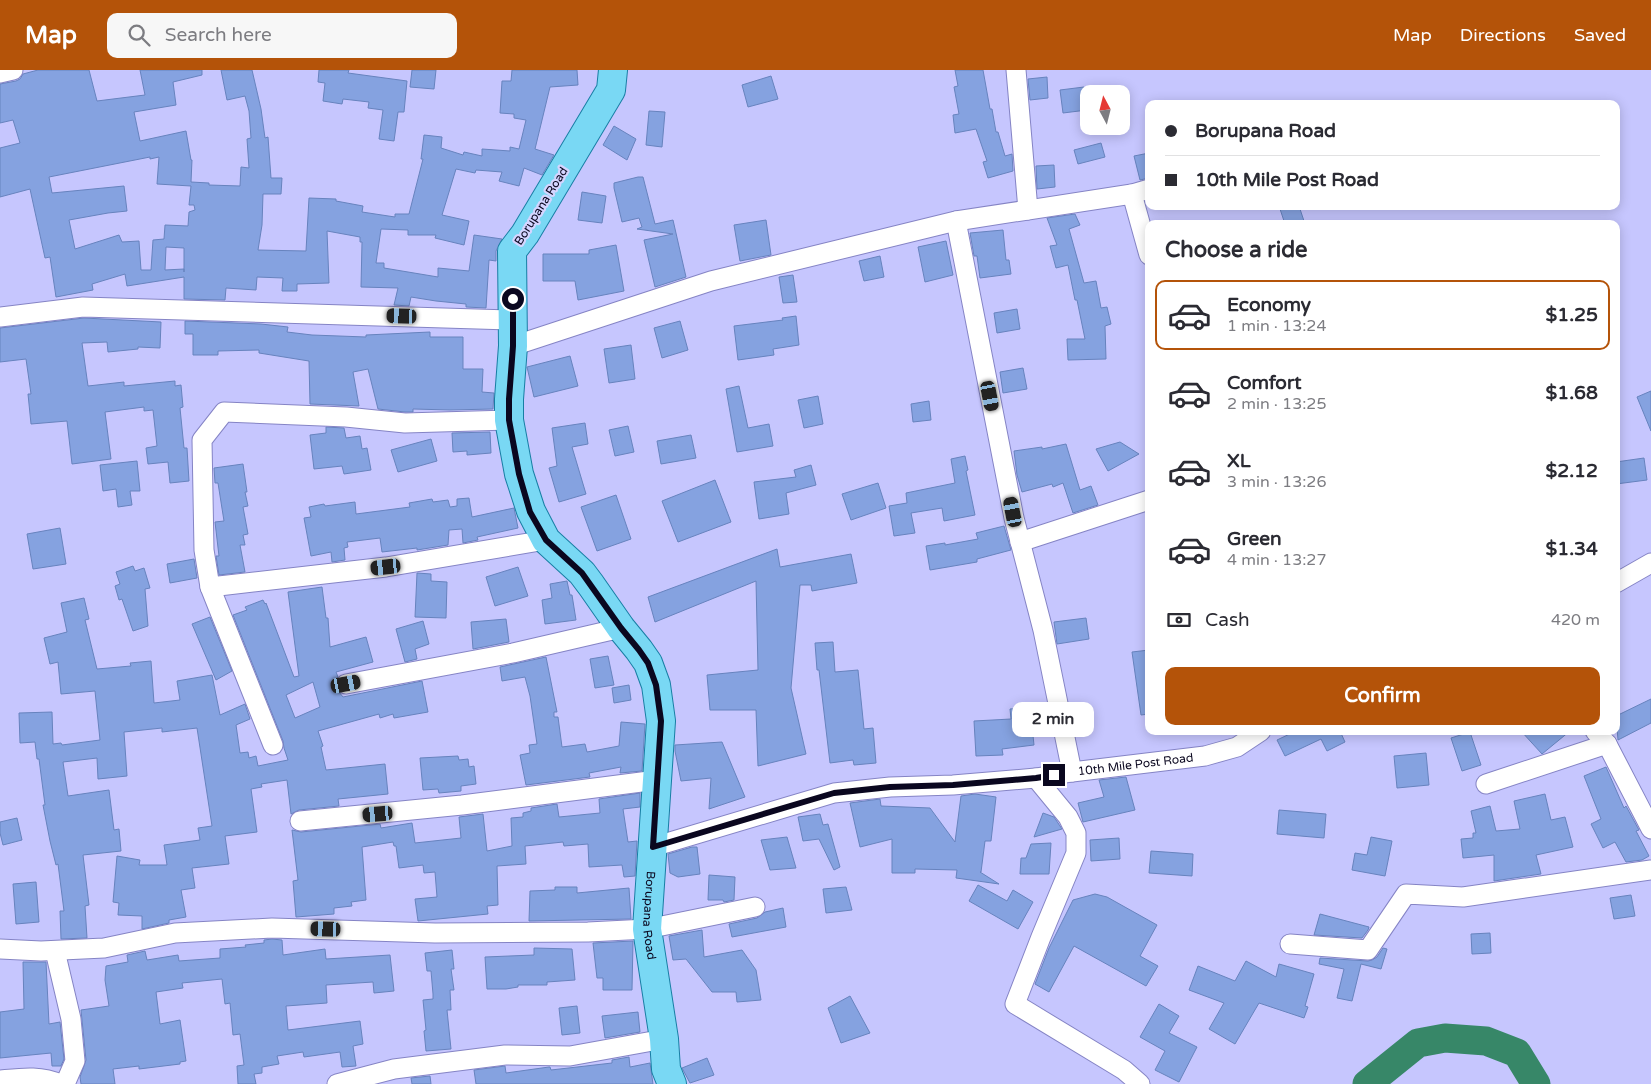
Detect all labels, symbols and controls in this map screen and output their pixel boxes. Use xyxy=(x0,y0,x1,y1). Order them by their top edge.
search box xyxy=(107,13,457,58)
text: Map xyxy=(25,21,77,50)
icon: search xyxy=(125,21,153,49)
text: Search here xyxy=(165,24,272,46)
text: Map xyxy=(1393,24,1432,46)
text: Directions xyxy=(1460,24,1546,46)
text: Saved xyxy=(1574,24,1626,46)
north arrow xyxy=(1080,85,1130,135)
map controls xyxy=(1080,85,1130,135)
text: Borupana Road xyxy=(1195,120,1336,142)
street label: Borupana Road xyxy=(511,165,571,247)
text: 10th Mile Post Road xyxy=(1195,169,1379,191)
text: Choose a ride xyxy=(1165,237,1308,263)
route start xyxy=(502,288,524,310)
icon: car xyxy=(1167,293,1212,338)
text: Economy xyxy=(1227,294,1311,316)
text: $1.25 xyxy=(1546,304,1598,326)
car xyxy=(386,308,417,324)
text: 1 min · 13:24 xyxy=(1227,316,1326,336)
icon: car xyxy=(1167,371,1212,416)
text: Comfort xyxy=(1227,372,1301,394)
car xyxy=(979,380,1000,412)
text: $1.68 xyxy=(1546,382,1598,404)
text: 2 min · 13:25 xyxy=(1227,394,1326,414)
icon: car xyxy=(1167,449,1212,494)
text: XL xyxy=(1227,450,1251,472)
text: $2.12 xyxy=(1546,460,1598,482)
text: 3 min · 13:26 xyxy=(1227,472,1326,492)
car xyxy=(1002,496,1023,528)
icon: car xyxy=(1167,527,1212,572)
text: Green xyxy=(1227,528,1281,550)
text: $1.34 xyxy=(1546,538,1598,560)
text: 4 min · 13:27 xyxy=(1227,550,1326,570)
car xyxy=(370,558,401,576)
icon: cash xyxy=(1165,606,1193,634)
text: Cash xyxy=(1205,609,1250,631)
text: 420 m xyxy=(1551,610,1600,630)
button: Confirm xyxy=(1165,667,1600,725)
car xyxy=(329,674,362,694)
callout: 2 min xyxy=(1013,702,1095,738)
text: 2 min xyxy=(1032,709,1074,729)
street label: 10th Mile Post Road xyxy=(1077,750,1194,778)
route end xyxy=(1043,764,1065,786)
car xyxy=(362,805,393,823)
street label: Borupana Road xyxy=(640,870,659,961)
car xyxy=(310,921,341,937)

